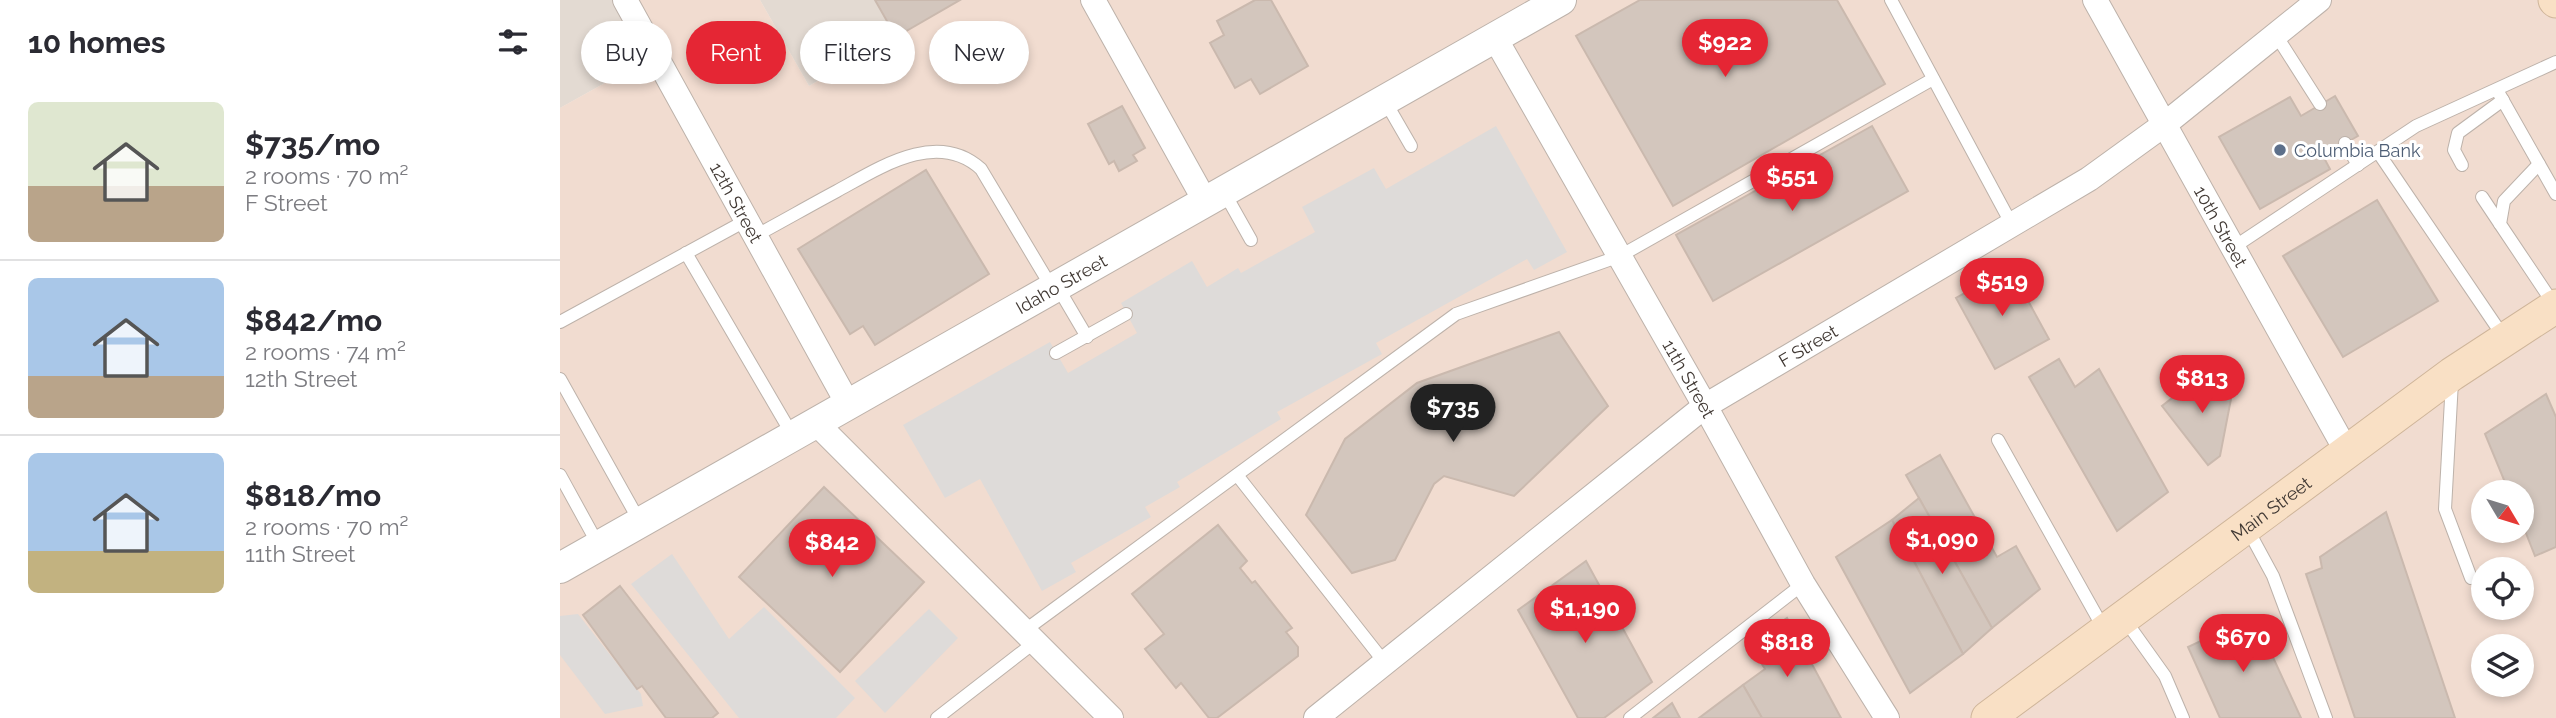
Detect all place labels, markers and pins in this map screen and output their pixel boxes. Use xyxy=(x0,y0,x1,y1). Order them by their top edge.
pin: $922 xyxy=(1684,20,1766,79)
place label: Columbia Bank xyxy=(2294,140,2421,161)
marker: Columbia Bank xyxy=(2272,142,2288,158)
pin: $551 xyxy=(1751,154,1833,213)
pin: $519 xyxy=(1961,258,2043,318)
pin: $813 xyxy=(2161,356,2243,415)
pin: $735 xyxy=(1412,384,1494,444)
pin: $1,090 xyxy=(1885,516,1999,576)
pin: $842 xyxy=(791,520,873,579)
pin: $1,190 xyxy=(1528,586,1642,645)
pin: $670 xyxy=(2202,614,2284,674)
pin: $818 xyxy=(1746,620,1828,679)

